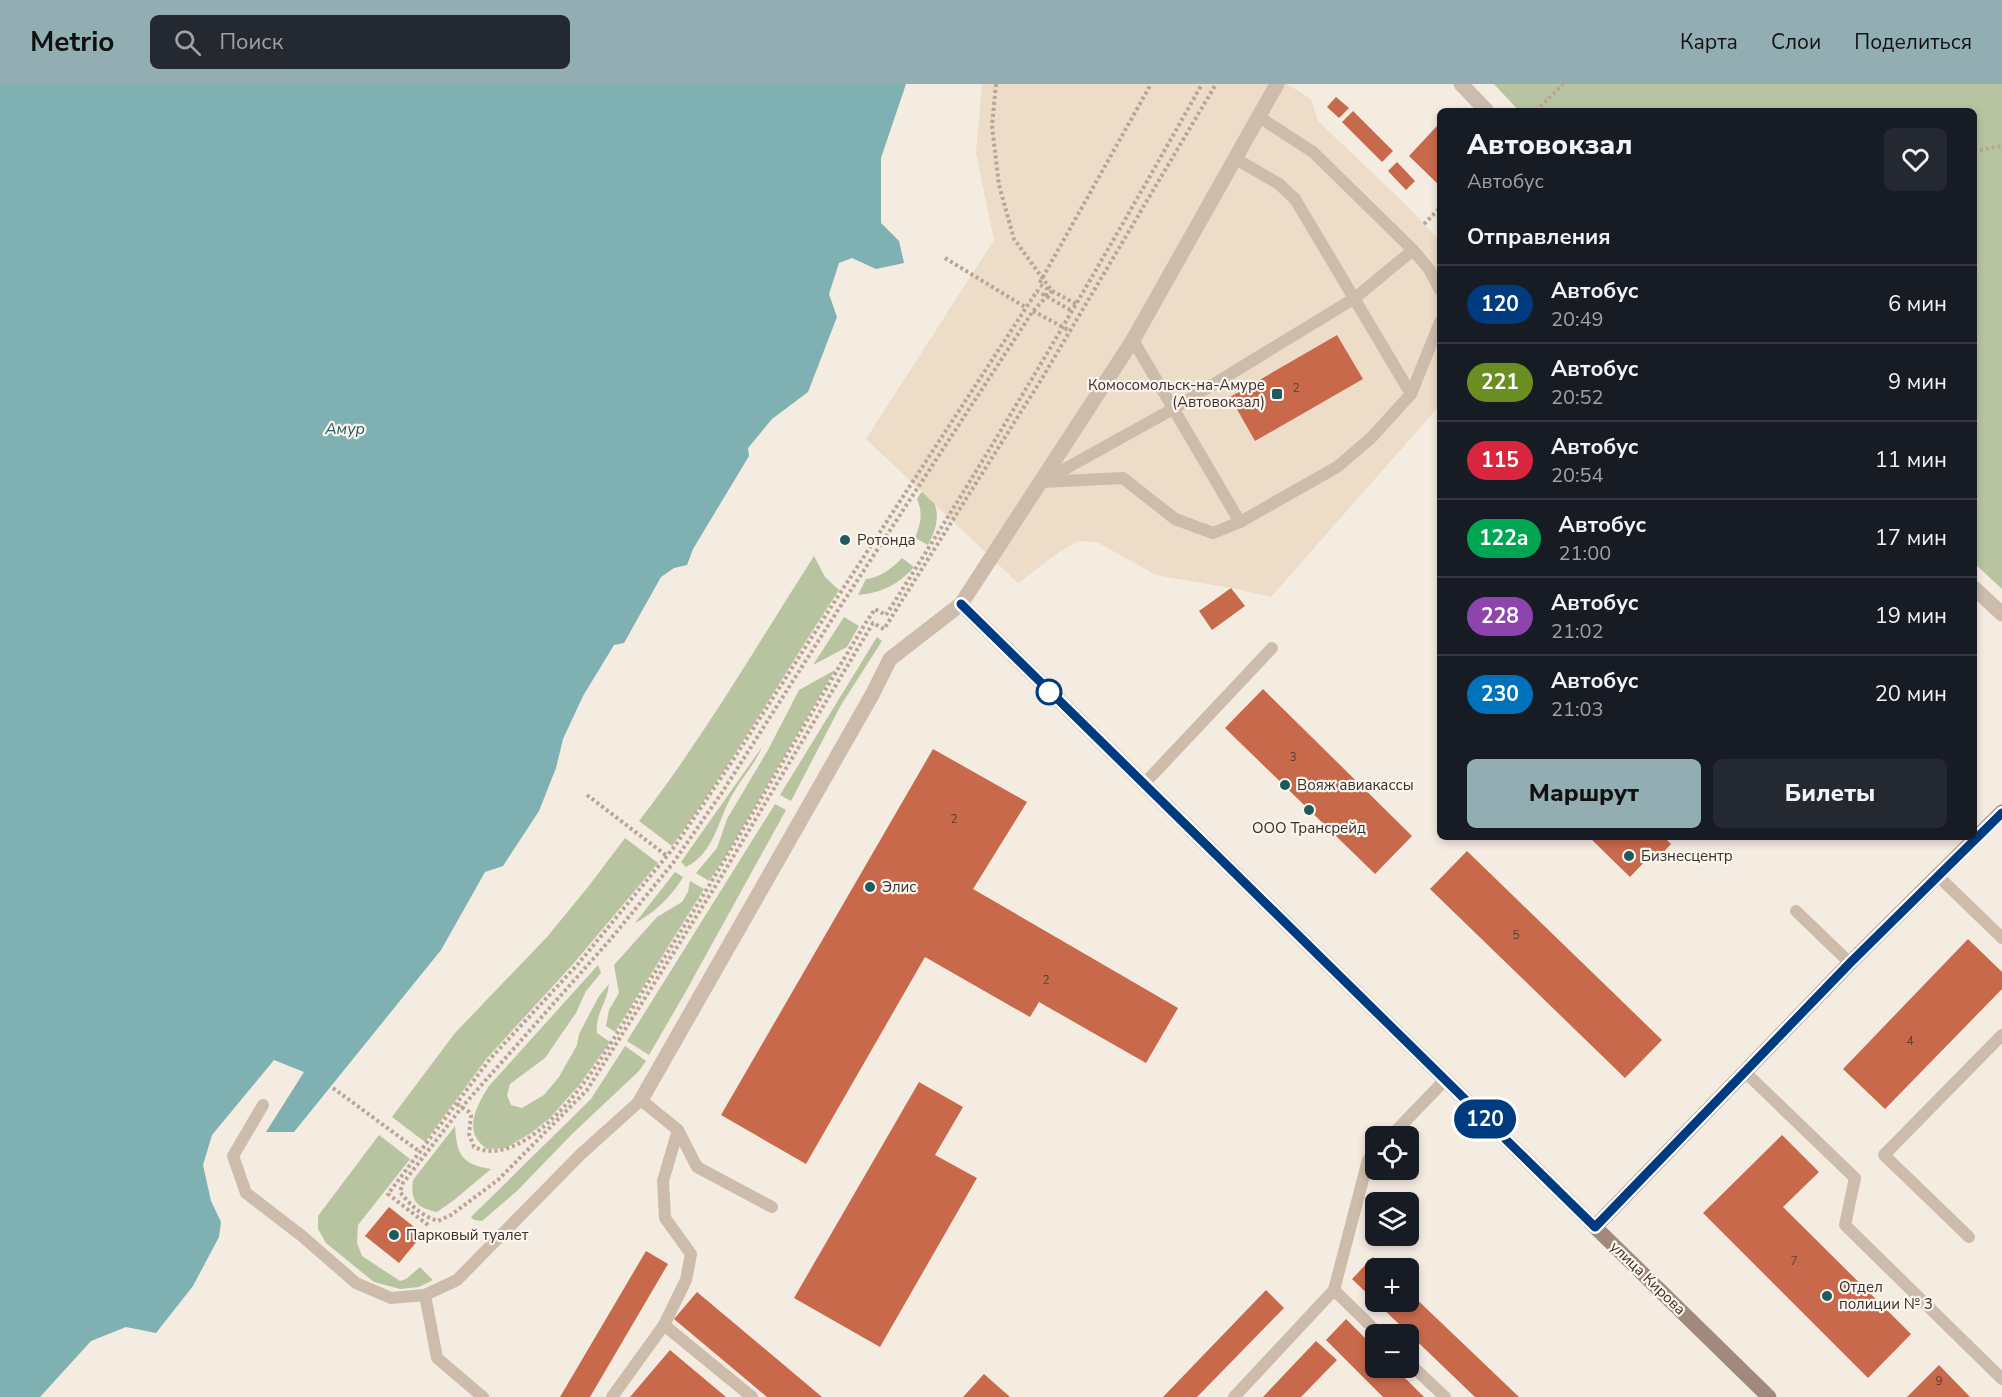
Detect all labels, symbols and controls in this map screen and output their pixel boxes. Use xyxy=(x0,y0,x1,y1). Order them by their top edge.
search box xyxy=(150,15,570,69)
text: Metrio xyxy=(30,23,114,61)
icon: search xyxy=(171,26,204,59)
text: Поиск xyxy=(219,27,283,57)
text: Карта xyxy=(1680,28,1738,56)
text: Слои xyxy=(1771,28,1821,56)
text: Поделиться xyxy=(1854,28,1972,56)
text: Автовокзал xyxy=(1467,126,1633,164)
button: heart xyxy=(1884,128,1947,191)
text: Автобус xyxy=(1467,168,1544,195)
text: Отправления xyxy=(1467,222,1611,252)
text: Автобус xyxy=(1551,276,1639,306)
text: 6 мин xyxy=(1888,289,1947,319)
text: 120 xyxy=(1481,290,1519,318)
text: 20:49 xyxy=(1551,306,1604,333)
text: Автобус xyxy=(1551,354,1639,384)
text: 9 мин xyxy=(1888,367,1947,397)
text: 221 xyxy=(1481,368,1519,396)
place label: Комосомольск-на-Амуре (Автовокзал) xyxy=(1088,375,1265,412)
house number: 2 xyxy=(1292,380,1300,396)
text: 20:52 xyxy=(1551,384,1604,411)
marker: Комосомольск-на-Амуре (Автовокзал) xyxy=(1270,387,1284,401)
water label: Амур xyxy=(324,418,365,440)
text: Автобус xyxy=(1551,432,1639,462)
text: 11 мин xyxy=(1875,445,1947,475)
text: 115 xyxy=(1481,446,1519,474)
text: 20:54 xyxy=(1551,462,1604,489)
text: Автобус xyxy=(1559,510,1646,540)
text: 17 мин xyxy=(1875,523,1947,553)
text: 122а xyxy=(1479,524,1529,552)
place label: Ротонда xyxy=(857,530,916,550)
marker: Ротонда xyxy=(838,533,852,547)
text: 21:00 xyxy=(1559,540,1611,567)
text: Автобус xyxy=(1551,588,1639,618)
text: 19 мин xyxy=(1875,601,1947,631)
text: 228 xyxy=(1481,602,1519,630)
text: 21:02 xyxy=(1551,618,1604,645)
text: Автобус xyxy=(1551,666,1639,696)
unlabelled marker xyxy=(1036,679,1062,705)
text: 20 мин xyxy=(1875,679,1947,709)
text: 230 xyxy=(1481,680,1519,708)
text: 21:03 xyxy=(1551,696,1604,723)
house number: 3 xyxy=(1289,749,1297,765)
button: Маршрут xyxy=(1467,759,1701,828)
button: Билеты xyxy=(1713,759,1947,828)
place label: Вояж авиакассы xyxy=(1297,775,1414,795)
marker: Вояж авиакассы xyxy=(1278,778,1292,792)
marker: ООО Трансрейд xyxy=(1302,803,1316,817)
house number: 2 xyxy=(950,811,958,827)
place label: ООО Трансрейд xyxy=(1252,818,1366,838)
place label: Бизнесцентр xyxy=(1641,846,1733,866)
marker: Бизнесцентр xyxy=(1622,849,1636,863)
place label: Элис xyxy=(882,877,916,897)
marker: Элис xyxy=(863,880,877,894)
house number: 5 xyxy=(1512,927,1520,943)
house number: 2 xyxy=(1042,972,1050,988)
house number: 4 xyxy=(1906,1033,1914,1049)
line badge: 120 xyxy=(1450,1100,1520,1138)
text: 120 xyxy=(1466,1105,1504,1133)
map controls xyxy=(1365,1126,1419,1378)
button: locate xyxy=(1365,1126,1419,1180)
button: layers xyxy=(1365,1192,1419,1246)
place label: Парковый туалет xyxy=(406,1225,529,1245)
marker: Парковый туалет xyxy=(387,1228,401,1242)
street label: улица Кирова xyxy=(1606,1237,1690,1319)
house number: 7 xyxy=(1790,1253,1798,1269)
button: + xyxy=(1365,1258,1419,1312)
place label: Отдел полиции № 3 xyxy=(1839,1277,1933,1314)
marker: Отдел полиции № 3 xyxy=(1820,1289,1834,1303)
button: − xyxy=(1365,1324,1419,1378)
house number: 9 xyxy=(1935,1373,1943,1389)

